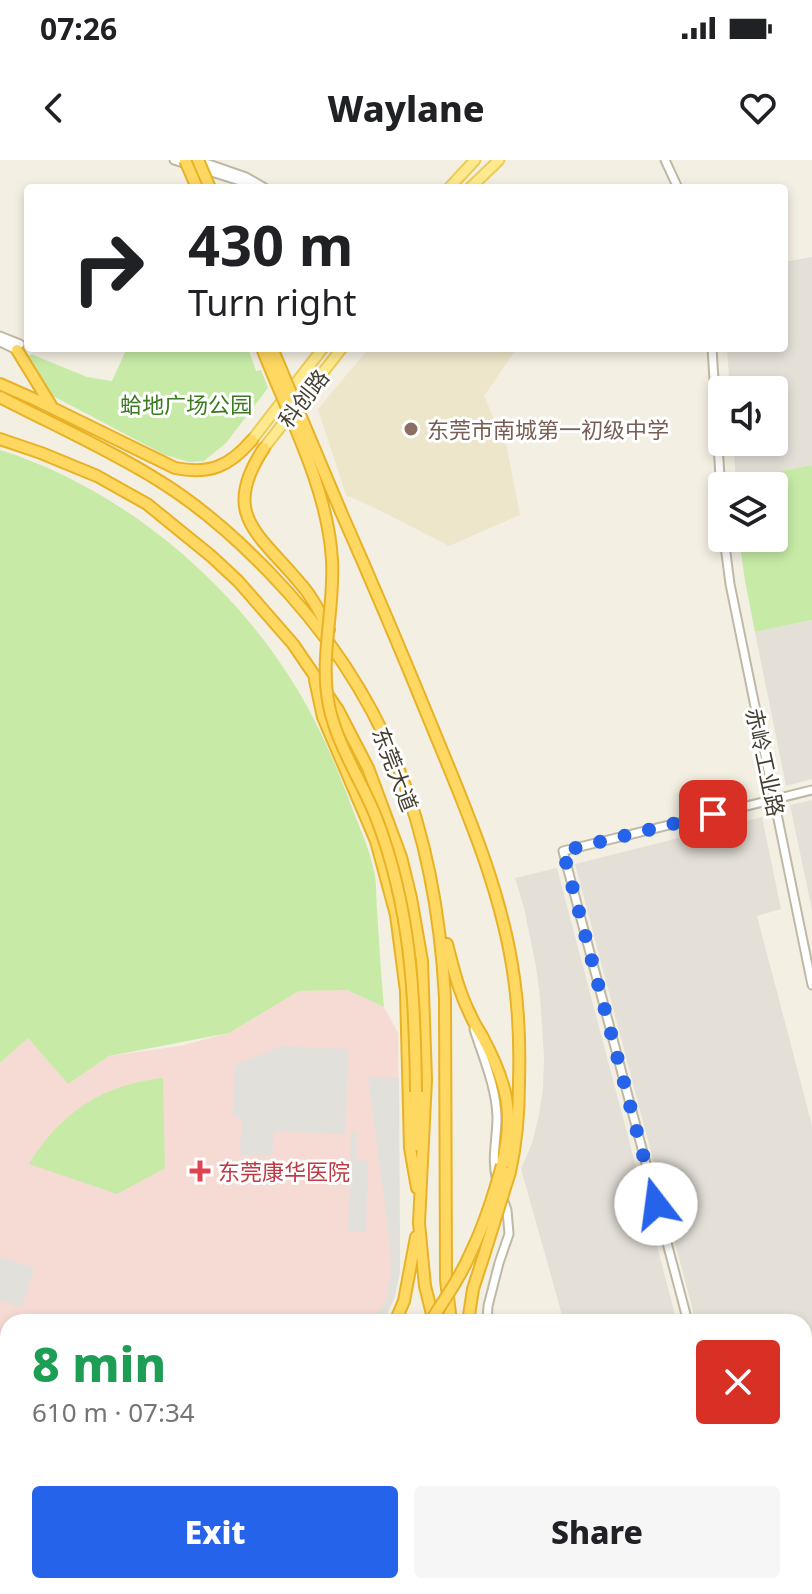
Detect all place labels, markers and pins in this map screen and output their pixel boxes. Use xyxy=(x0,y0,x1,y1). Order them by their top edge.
place label: 东莞市南城第一初级中学 xyxy=(427,414,669,444)
marker: 东莞市南城第一初级中学 xyxy=(402,420,420,438)
pin xyxy=(679,780,747,848)
place label: 东莞康华医院 xyxy=(218,1156,350,1186)
marker: 东莞康华医院 xyxy=(189,1160,211,1182)

